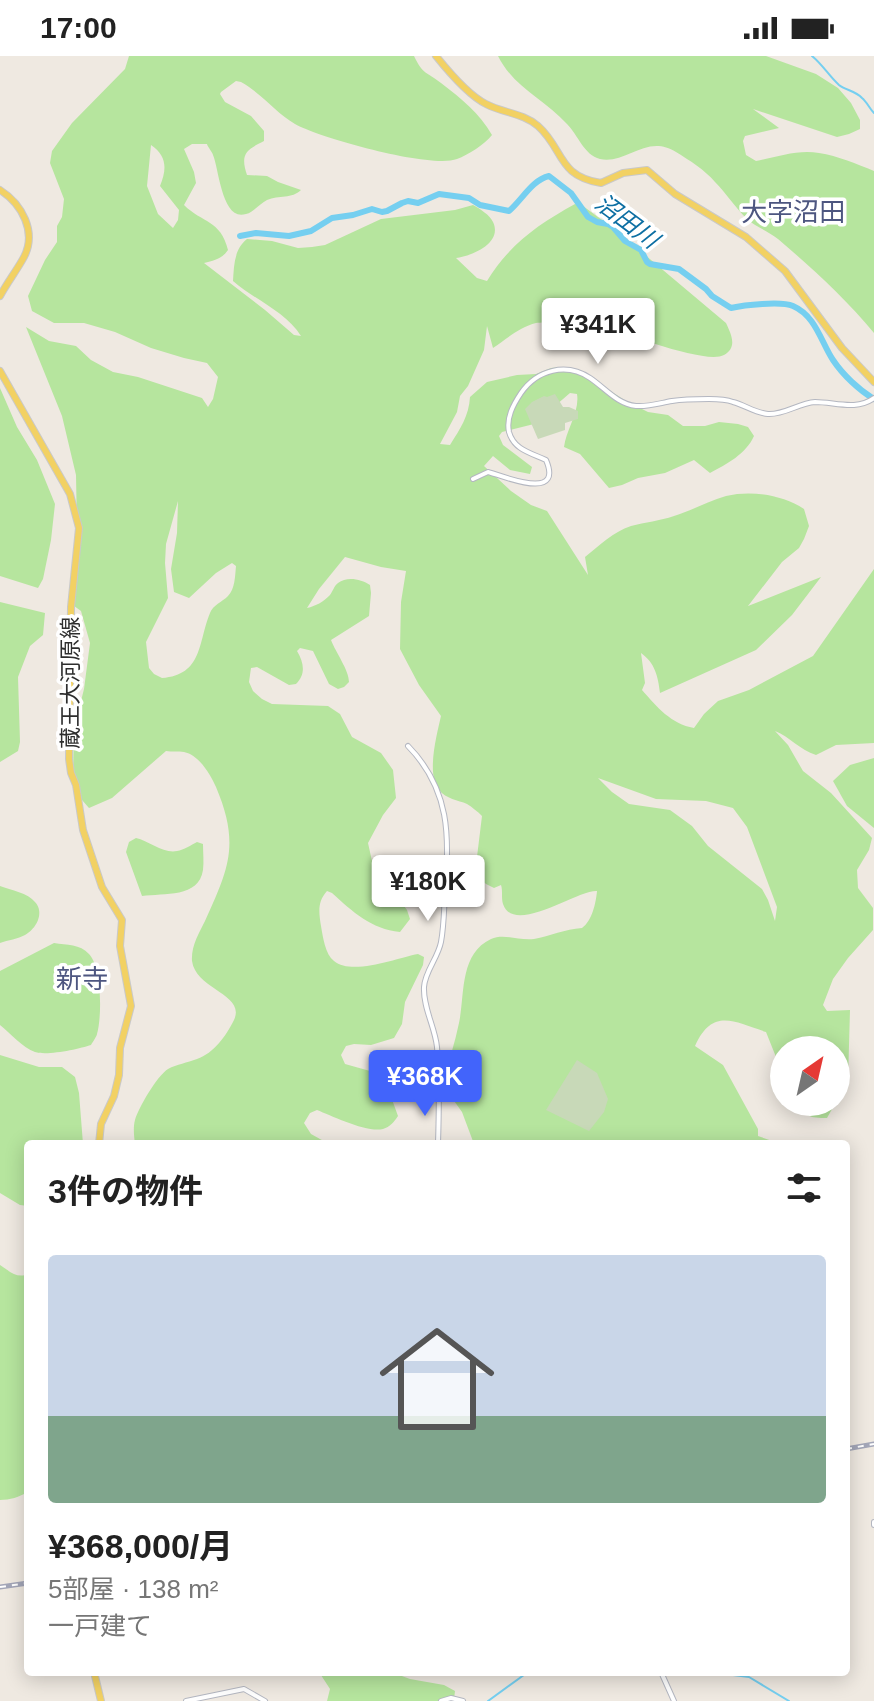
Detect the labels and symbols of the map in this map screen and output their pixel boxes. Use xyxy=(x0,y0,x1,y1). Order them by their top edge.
water label: 沼田川 xyxy=(590,189,666,255)
district label: 大字沼田 xyxy=(741,197,845,227)
pin: ¥341K xyxy=(542,298,654,366)
street label: 蔵王大河原線 xyxy=(58,617,83,749)
pin: ¥180K xyxy=(372,855,484,923)
district label: 新寺 xyxy=(56,964,108,994)
north arrow xyxy=(770,1036,850,1116)
pin: ¥368K xyxy=(369,1050,481,1118)

